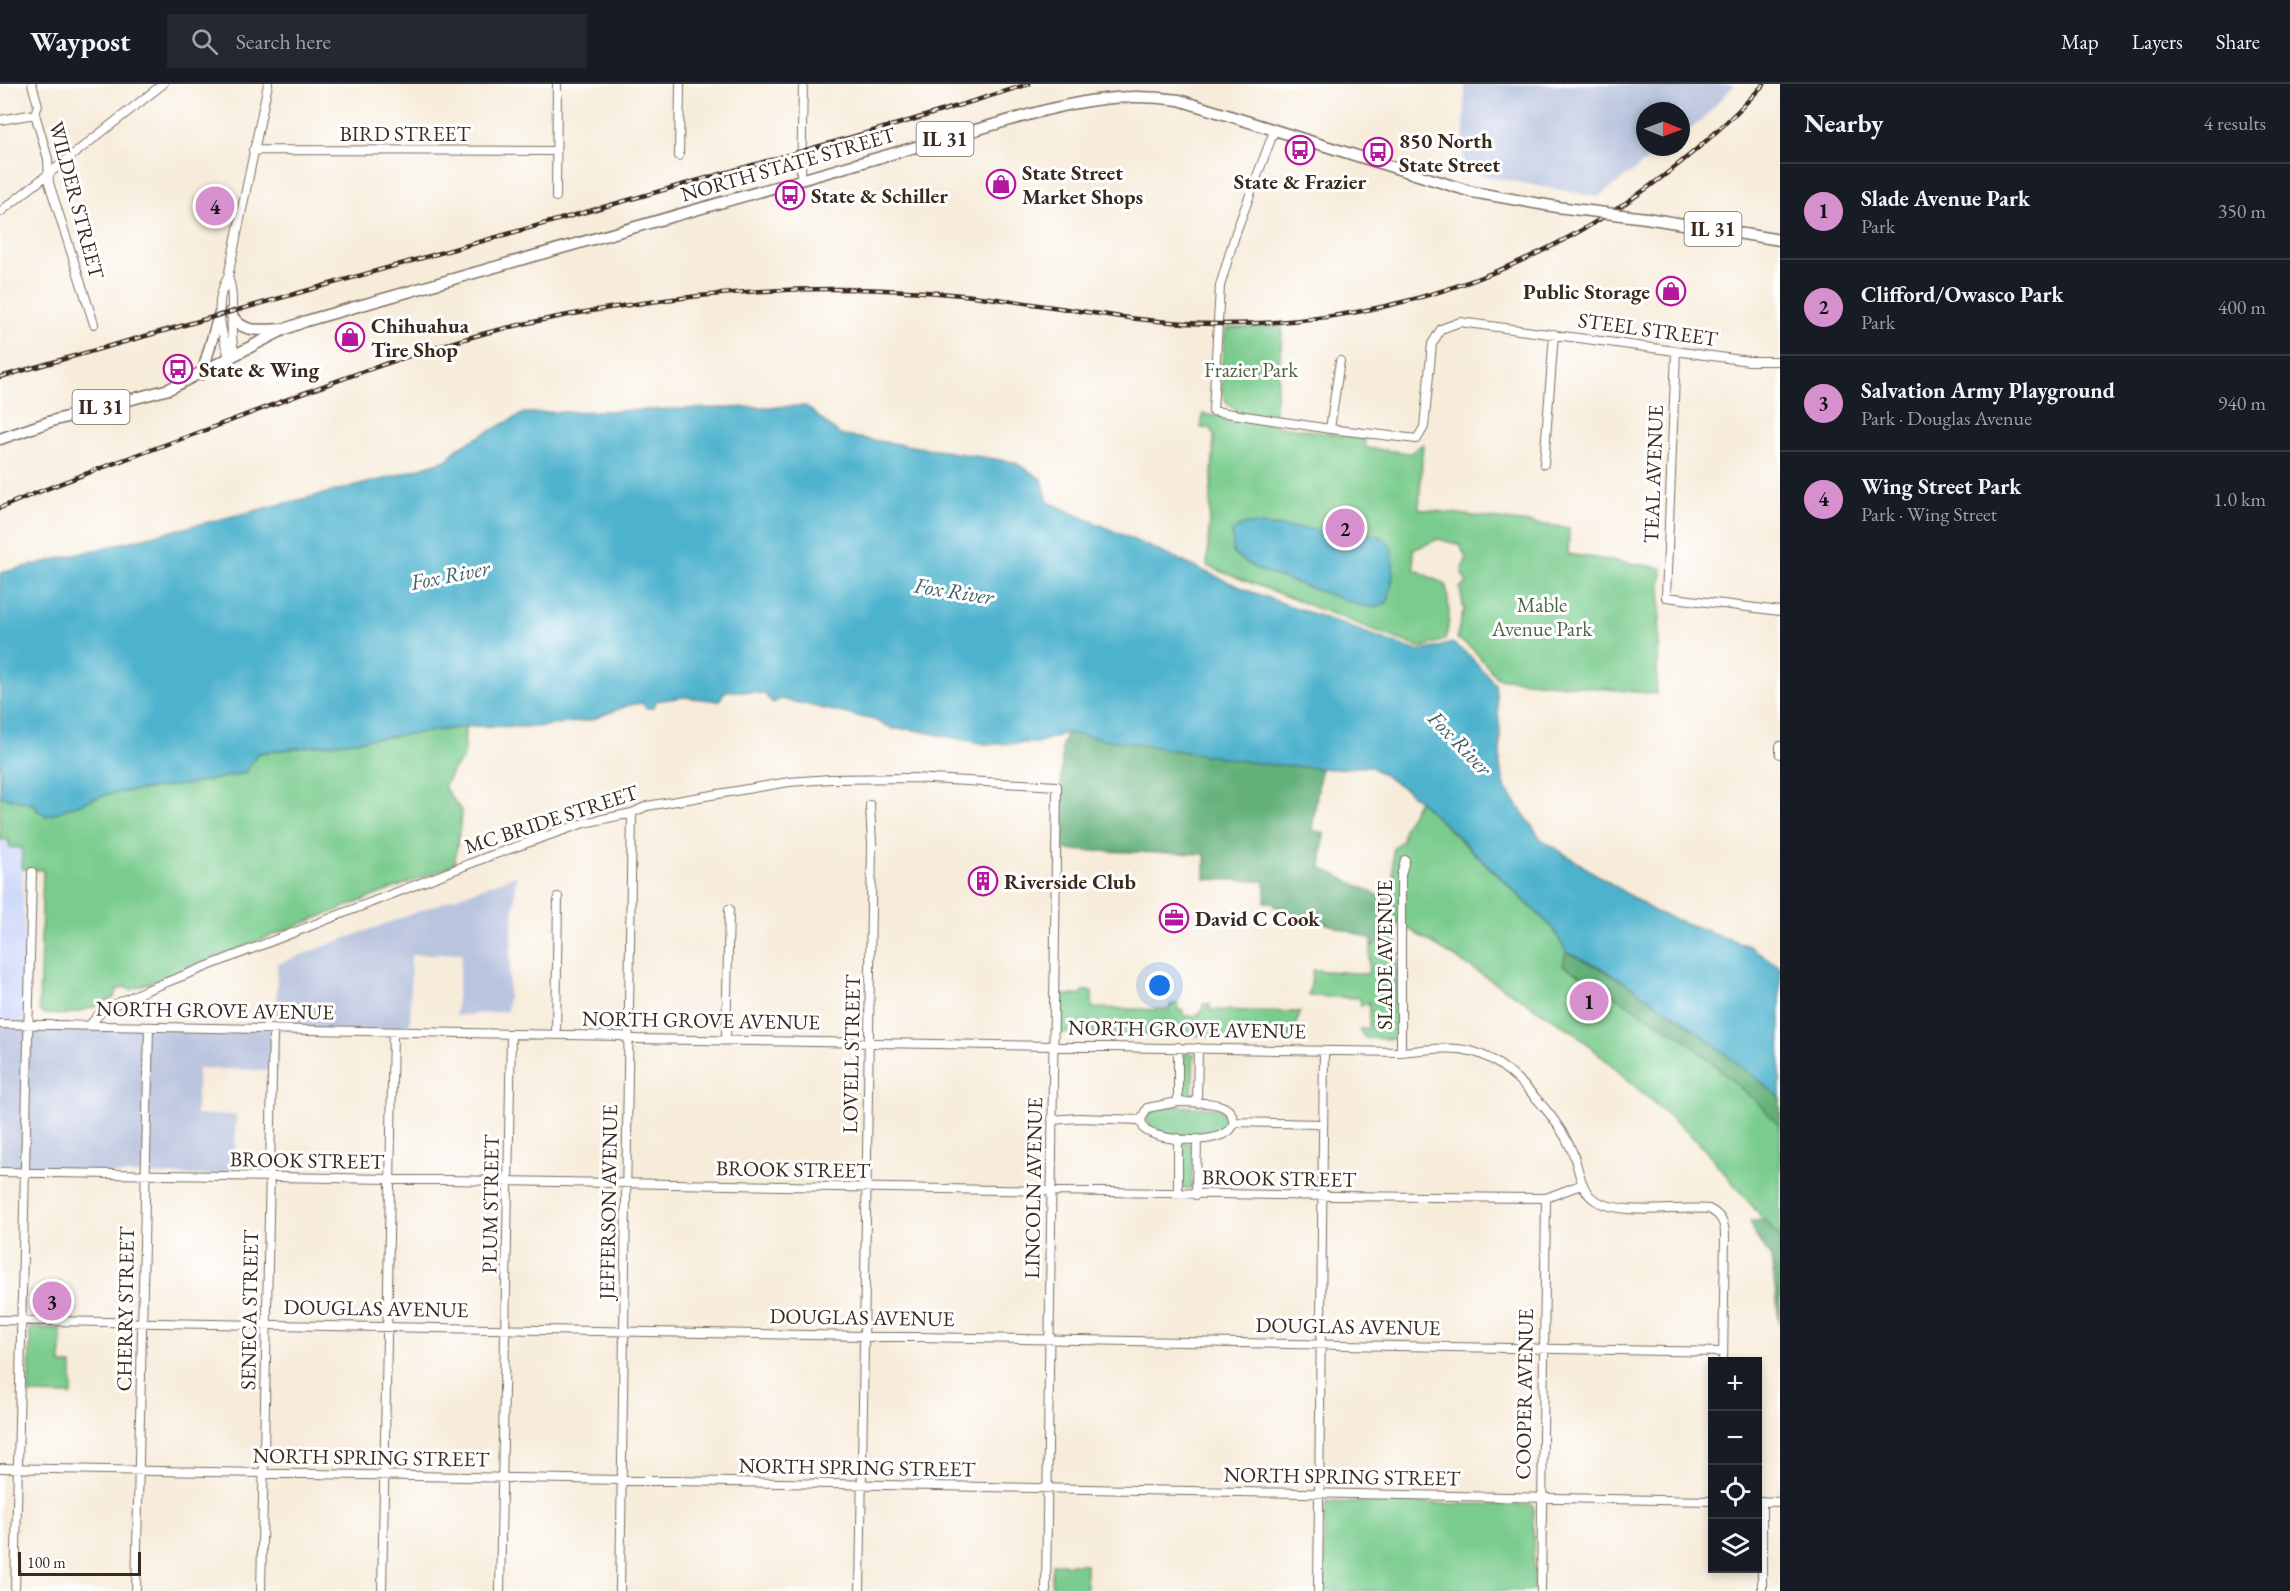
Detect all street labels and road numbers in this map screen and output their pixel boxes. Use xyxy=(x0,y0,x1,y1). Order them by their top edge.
street label: WILDER STREET xyxy=(43,118,111,283)
street label: BIRD STREET xyxy=(339,120,471,147)
street label: NORTH STATE STREET xyxy=(678,120,899,208)
road number: IL 31 xyxy=(916,122,974,156)
road number: IL 31 xyxy=(1684,212,1742,246)
street label: STEEL STREET xyxy=(1577,306,1720,352)
road number: IL 31 xyxy=(72,390,130,424)
street label: TEAL AVENUE xyxy=(1637,404,1669,544)
street label: MC BRIDE STREET xyxy=(461,778,642,860)
street label: SLADE AVENUE xyxy=(1371,880,1398,1030)
street label: LOVELL STREET xyxy=(836,973,866,1134)
street label: NORTH GROVE AVENUE xyxy=(96,994,334,1026)
street label: NORTH GROVE AVENUE xyxy=(582,1004,820,1036)
street label: NORTH GROVE AVENUE xyxy=(1068,1013,1306,1045)
street label: LINCOLN AVENUE xyxy=(1018,1097,1048,1279)
street label: JEFFERSON AVENUE xyxy=(593,1104,623,1302)
street label: PLUM STREET xyxy=(475,1133,505,1274)
street label: BROOK STREET xyxy=(230,1145,385,1175)
street label: BROOK STREET xyxy=(716,1154,871,1184)
street label: BROOK STREET xyxy=(1202,1163,1357,1193)
street label: CHERRY STREET xyxy=(110,1225,140,1392)
street label: SENECA STREET xyxy=(234,1229,264,1390)
street label: DOUGLAS AVENUE xyxy=(283,1293,469,1323)
street label: DOUGLAS AVENUE xyxy=(769,1302,955,1332)
street label: COOPER AVENUE xyxy=(1509,1308,1539,1480)
street label: DOUGLAS AVENUE xyxy=(1255,1311,1441,1341)
street label: NORTH SPRING STREET xyxy=(252,1441,491,1473)
street label: NORTH SPRING STREET xyxy=(738,1451,977,1483)
street label: NORTH SPRING STREET xyxy=(1223,1460,1462,1492)

